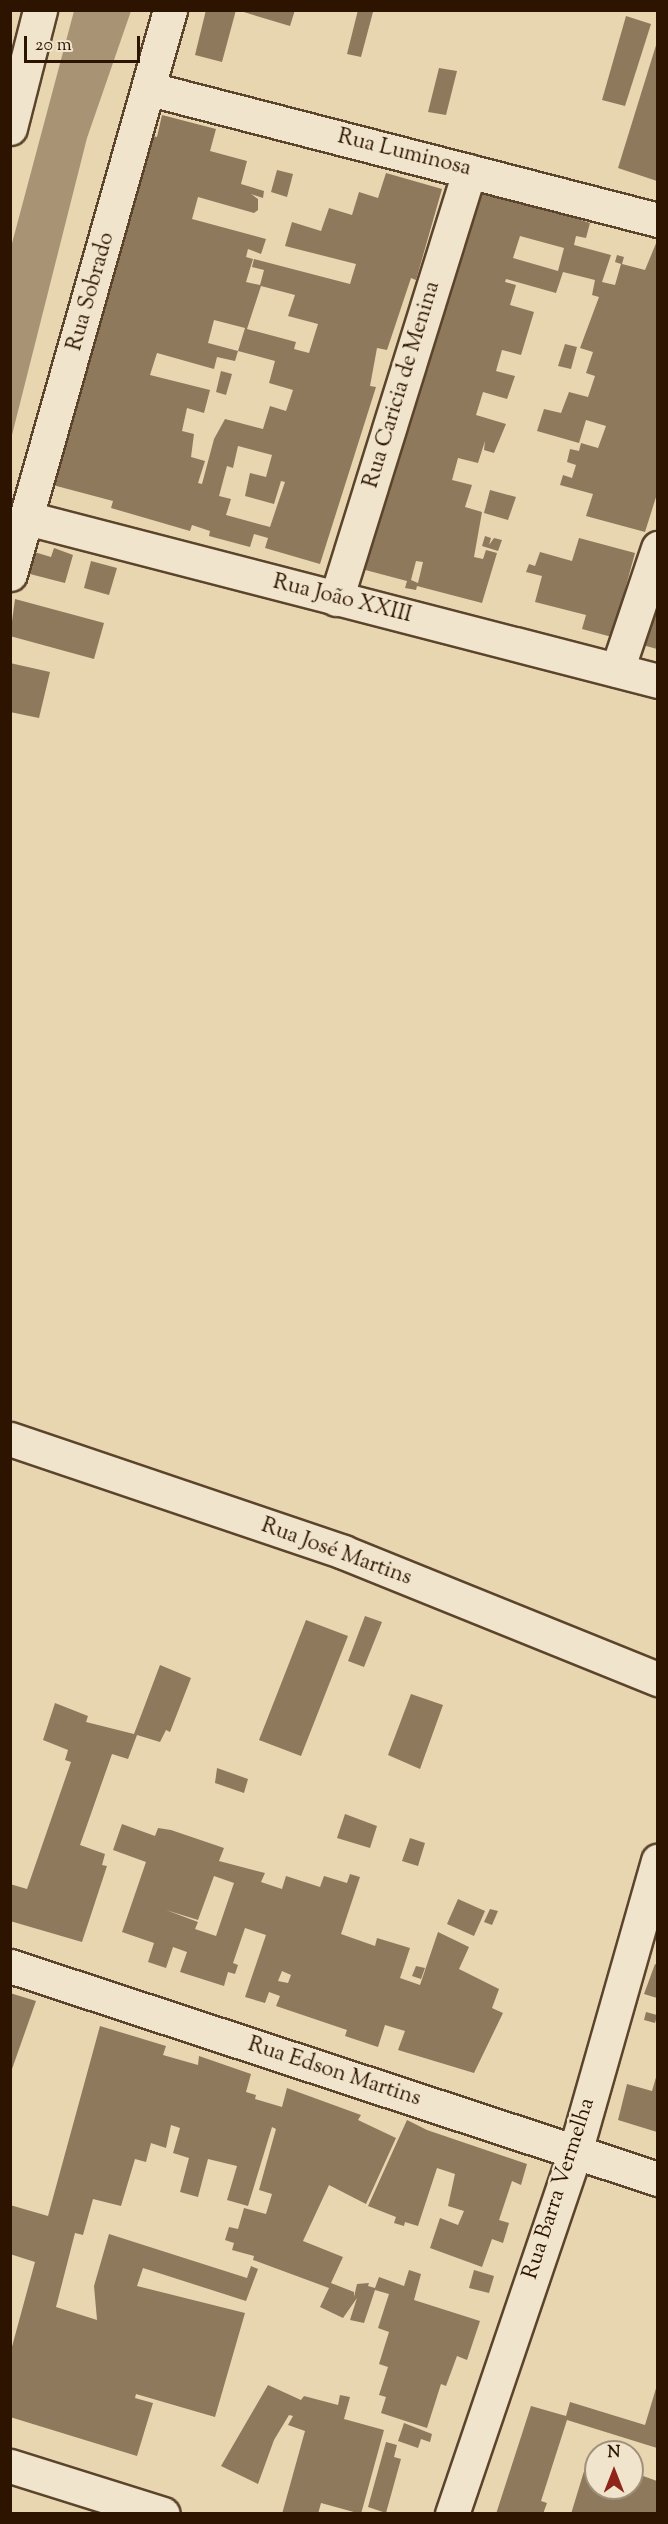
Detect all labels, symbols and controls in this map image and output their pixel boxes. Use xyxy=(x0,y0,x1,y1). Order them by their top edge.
scale bar xyxy=(27,24,142,62)
text: 20 m xyxy=(35,33,72,59)
street label: Rua Luminosa xyxy=(335,125,473,183)
street label: Rua Sobrado xyxy=(63,230,121,354)
street label: Rua Caricia de Menina xyxy=(359,278,447,492)
street label: Rua João XXIII xyxy=(270,570,414,630)
street label: Rua José Martins xyxy=(257,1514,415,1592)
street label: Rua Edson Martins xyxy=(244,2033,424,2113)
street label: Rua Barra Vermelha xyxy=(518,2095,602,2283)
north arrow xyxy=(584,2440,644,2500)
text: N xyxy=(608,2442,620,2465)

